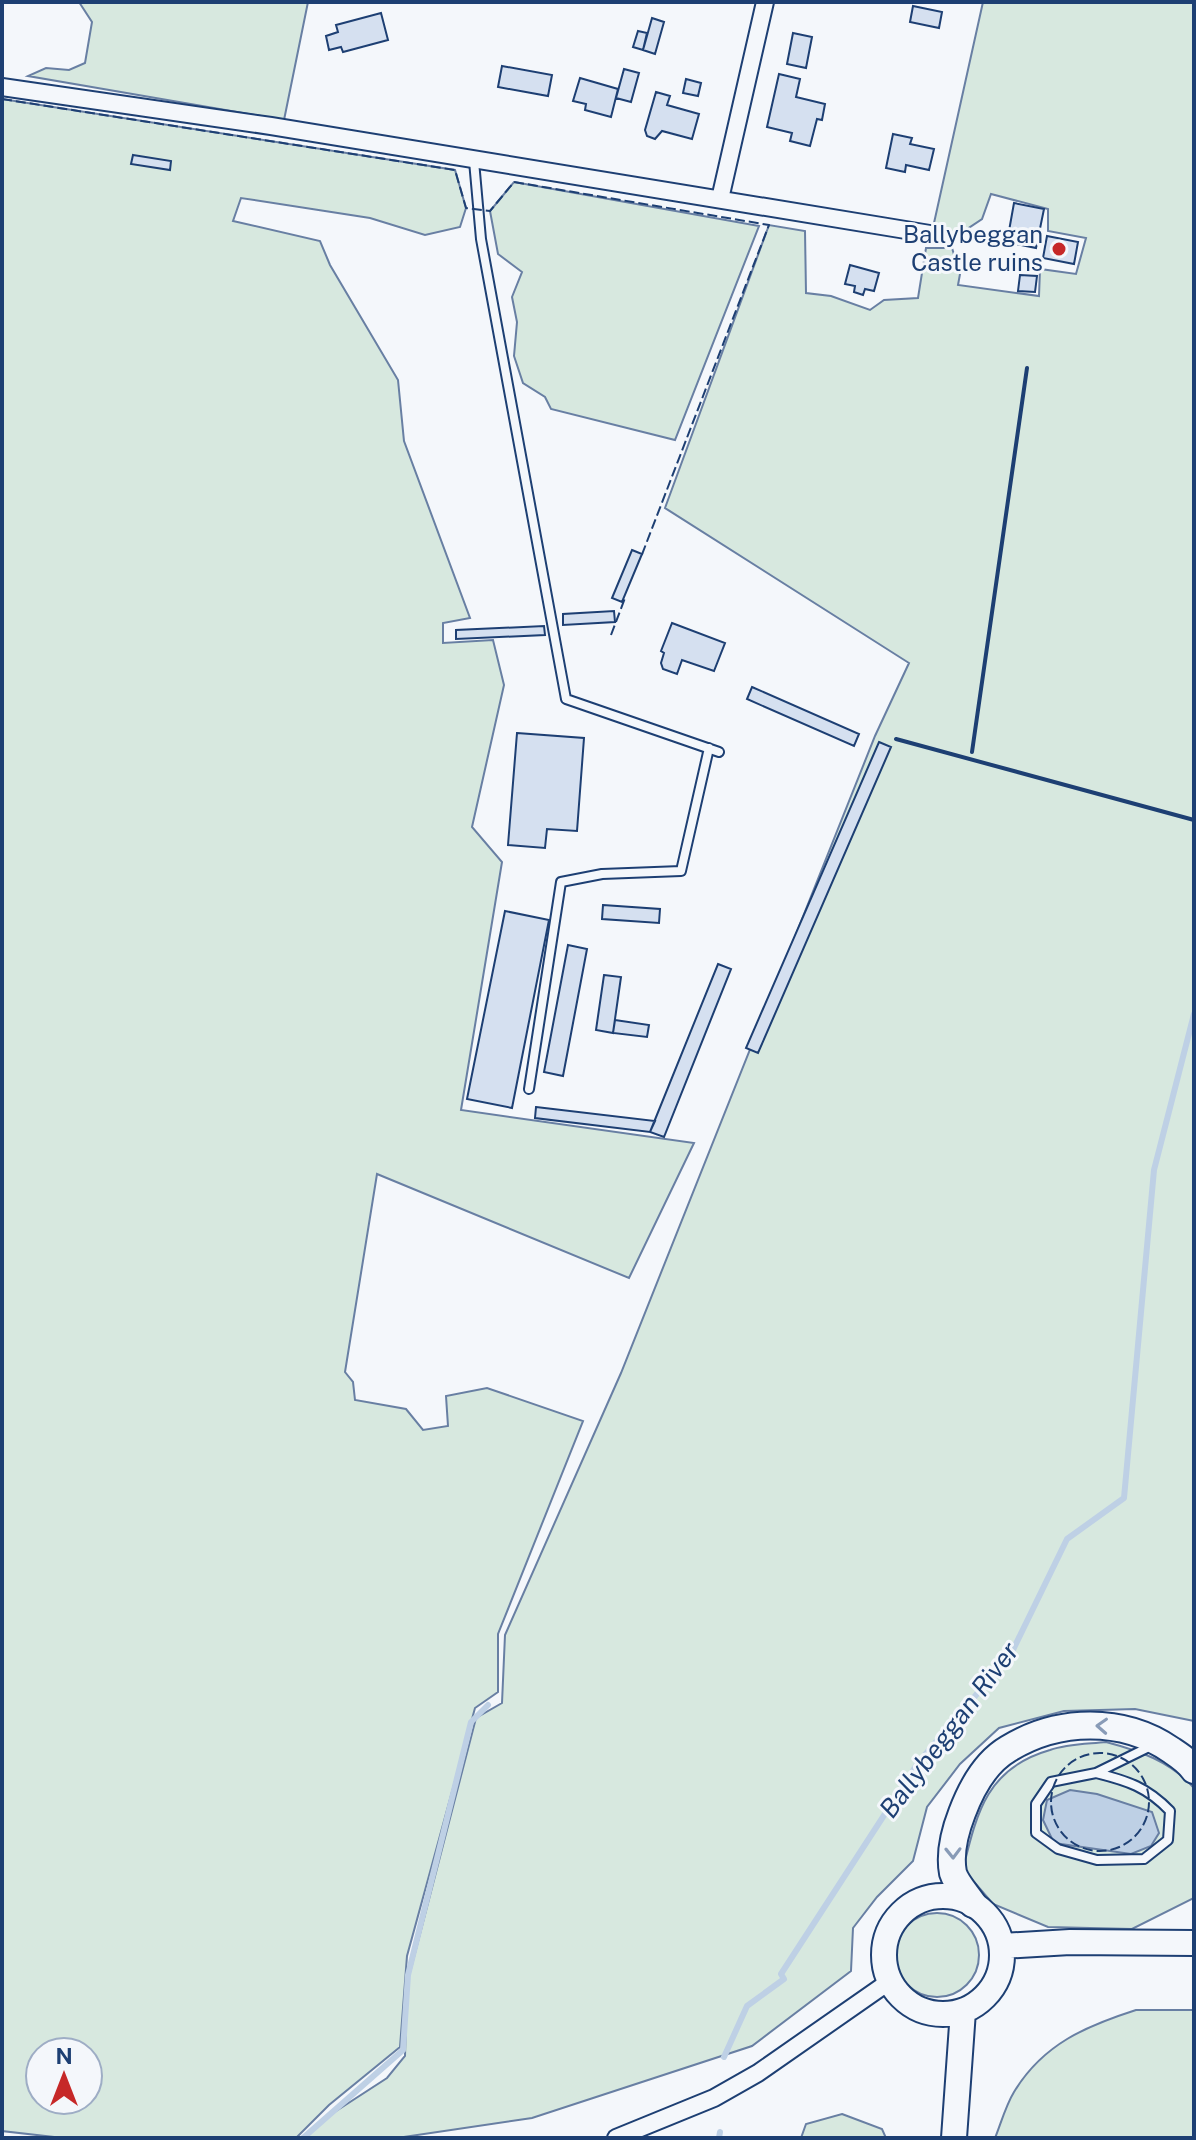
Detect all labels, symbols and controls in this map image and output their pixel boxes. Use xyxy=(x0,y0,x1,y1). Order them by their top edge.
place label: Ballybeggan Castle ruins xyxy=(903,220,1043,276)
marker: Ballybeggan Castle ruins xyxy=(1050,240,1068,258)
water label: Ballybeggan River xyxy=(873,1636,1025,1824)
one-way arrow xyxy=(1095,1718,1107,1735)
one-way arrow xyxy=(944,1847,962,1860)
north arrow xyxy=(24,2036,104,2116)
text: N xyxy=(55,2043,73,2069)

